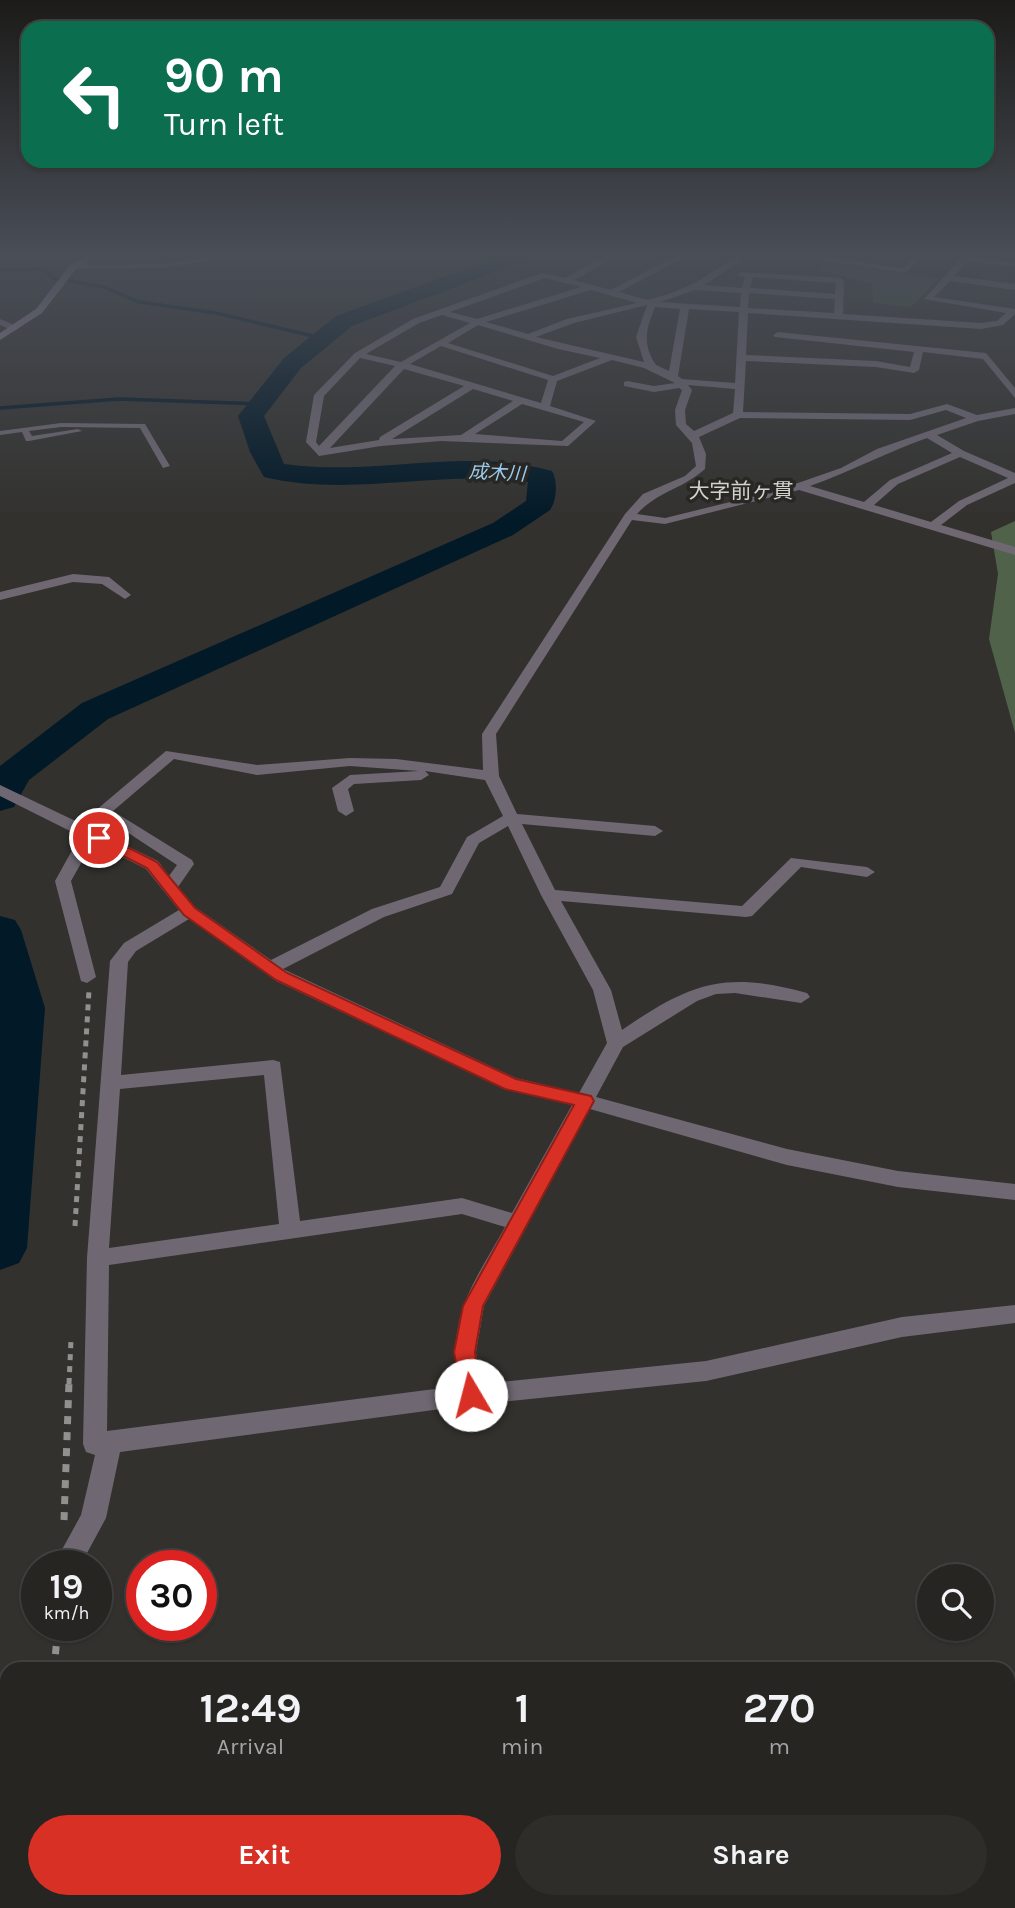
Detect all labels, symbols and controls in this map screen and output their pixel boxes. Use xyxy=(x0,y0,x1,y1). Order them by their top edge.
text: 90 m xyxy=(164,47,284,104)
icon: left xyxy=(49,49,140,140)
text: Turn left xyxy=(164,106,284,143)
water label: 成木川 xyxy=(468,461,528,486)
district label: 大字前ヶ貫 xyxy=(689,479,794,503)
pin xyxy=(69,808,129,868)
icon: arrive xyxy=(80,819,118,857)
position arrow xyxy=(434,1358,508,1432)
speed limit sign: 30 xyxy=(126,1550,217,1641)
map controls xyxy=(917,1564,994,1641)
button: search xyxy=(917,1564,994,1641)
text: 19 xyxy=(50,1566,83,1607)
text: km/h xyxy=(44,1602,89,1624)
text: 12:49 xyxy=(199,1683,302,1733)
text: 1 xyxy=(515,1683,530,1733)
text: 270 xyxy=(743,1683,816,1733)
text: Arrival xyxy=(217,1733,284,1760)
text: min xyxy=(501,1733,543,1760)
text: m xyxy=(768,1733,790,1760)
button: Exit xyxy=(28,1815,501,1895)
button: Share xyxy=(515,1815,987,1895)

